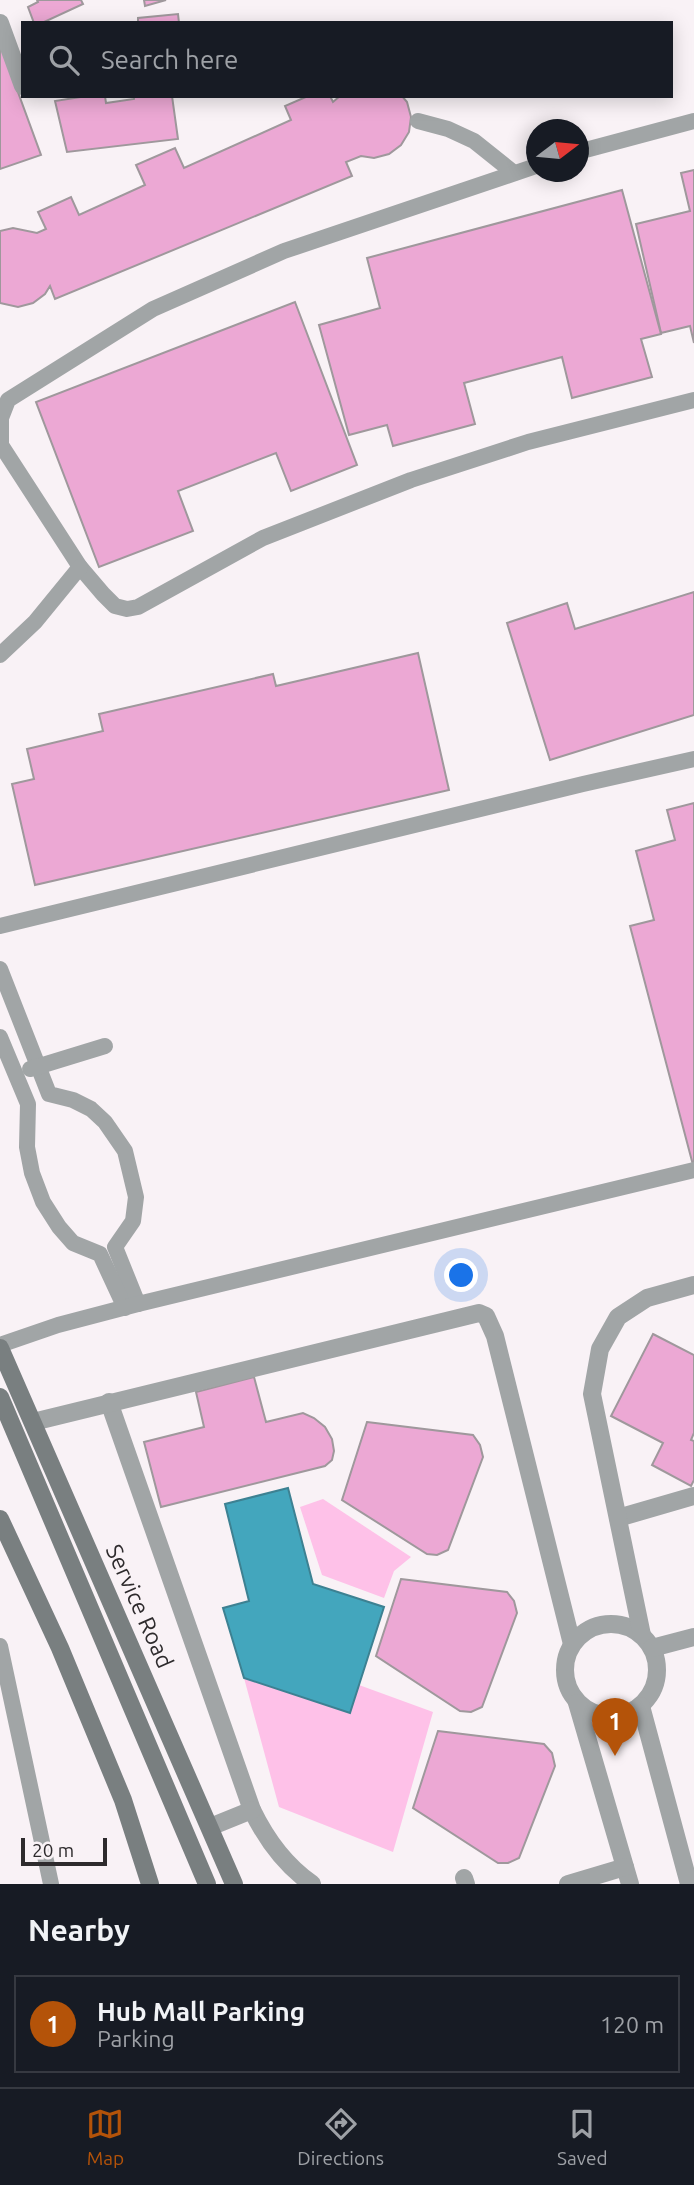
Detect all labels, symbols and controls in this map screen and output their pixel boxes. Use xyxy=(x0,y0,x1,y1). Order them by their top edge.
search box xyxy=(21,21,673,98)
icon: search xyxy=(45,41,83,79)
text: Search here xyxy=(101,45,238,74)
north arrow xyxy=(526,119,589,182)
your location xyxy=(444,1258,478,1292)
street label: Service Road xyxy=(102,1540,178,1672)
pin: 1 xyxy=(592,1698,638,1756)
scale bar xyxy=(21,1835,107,1867)
text: 20 m xyxy=(32,1839,74,1861)
text: Nearby xyxy=(28,1913,130,1947)
text: Hub Mall Parking xyxy=(97,1997,305,2026)
text: 1 xyxy=(47,2012,59,2037)
text: 120 m xyxy=(600,2012,664,2037)
text: Parking xyxy=(97,2026,175,2051)
tab: Map xyxy=(86,2105,124,2169)
tab: Directions xyxy=(297,2105,384,2169)
tab: Saved xyxy=(557,2105,608,2169)

